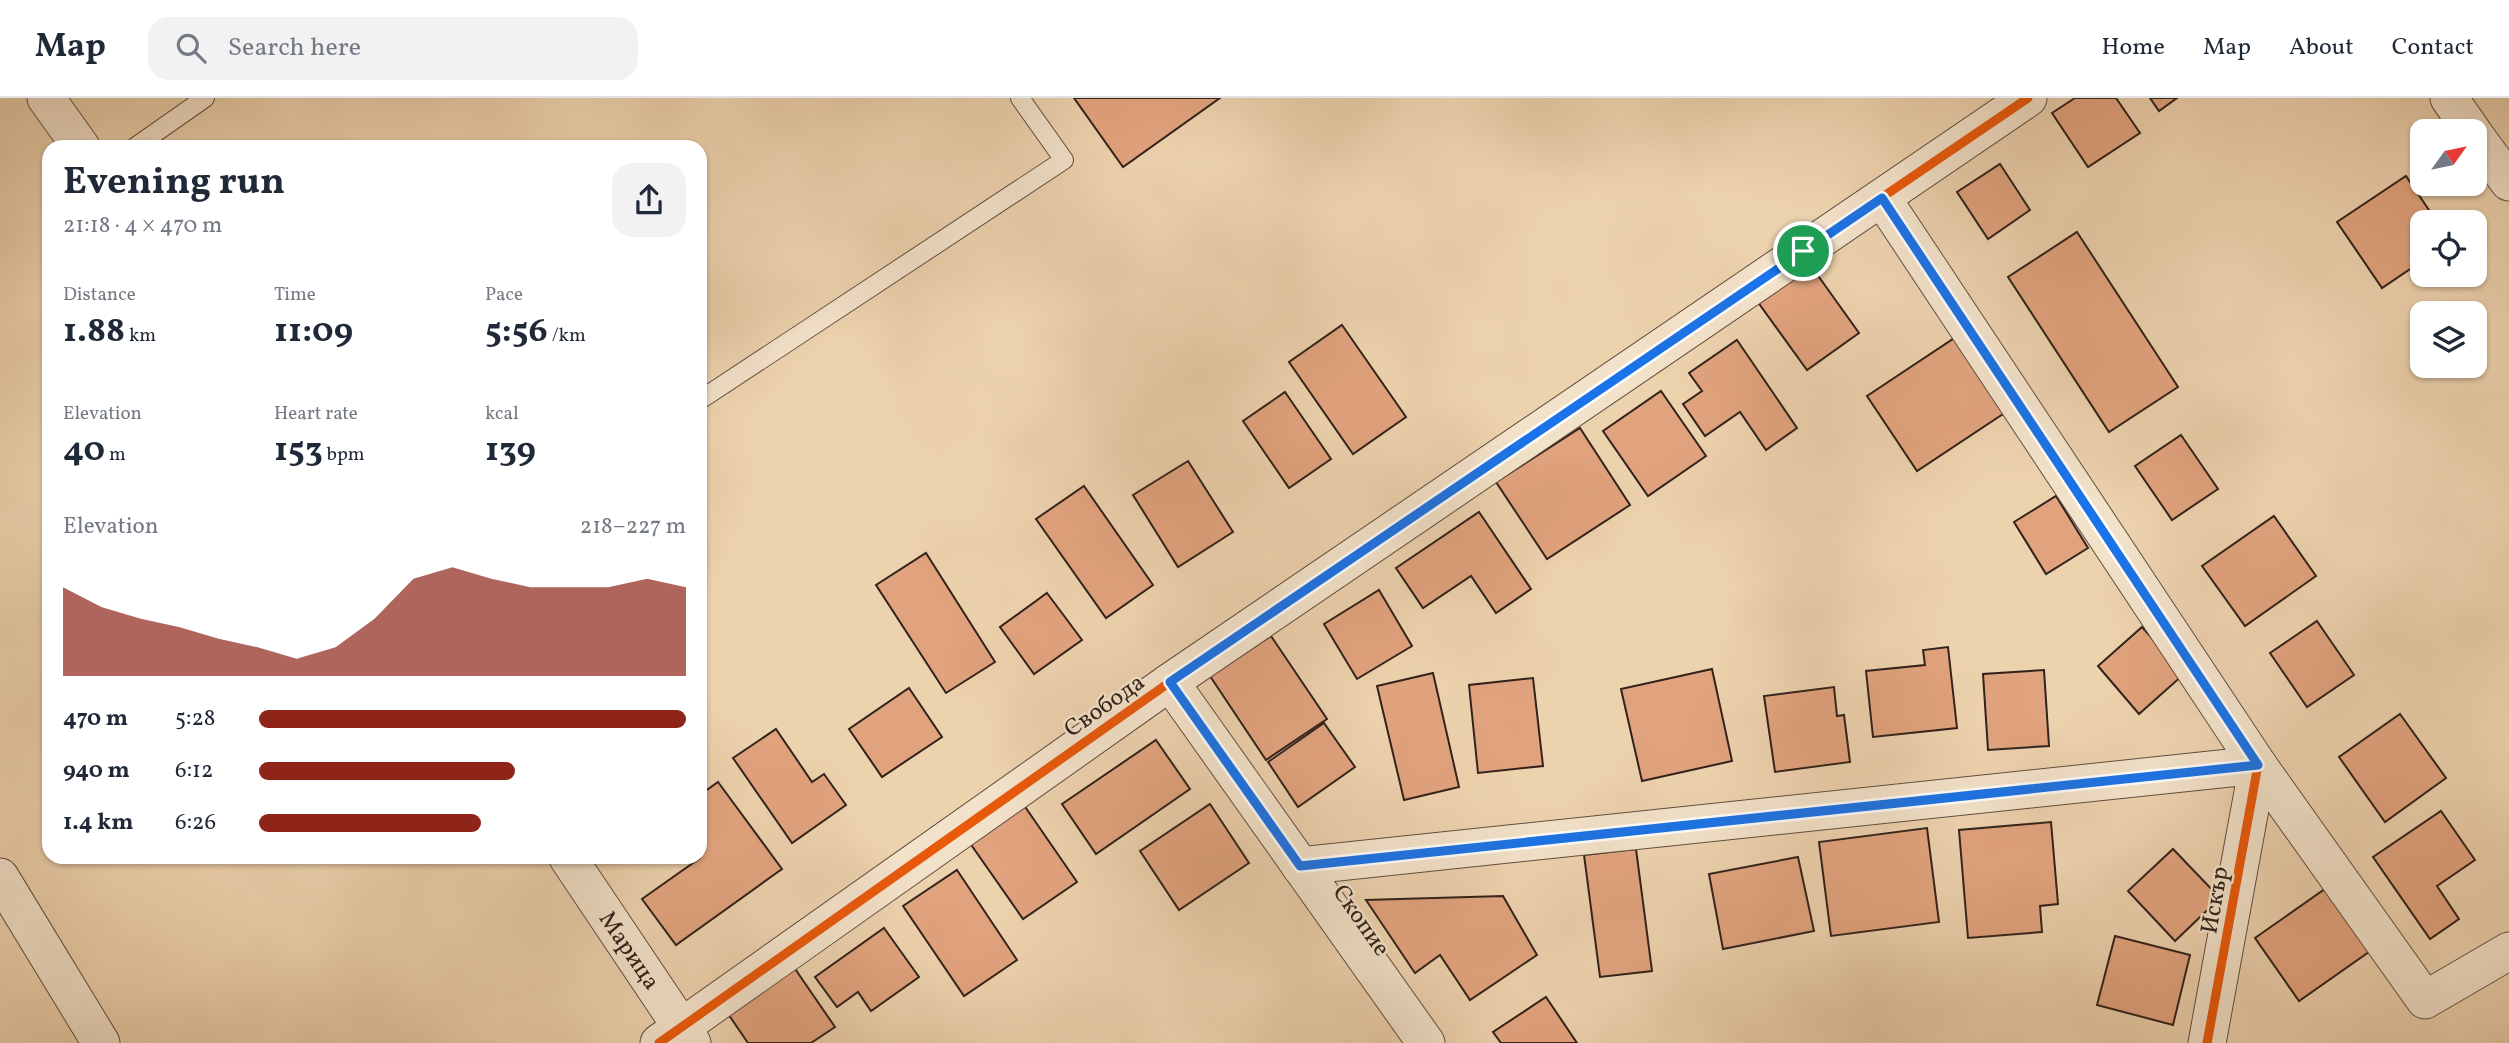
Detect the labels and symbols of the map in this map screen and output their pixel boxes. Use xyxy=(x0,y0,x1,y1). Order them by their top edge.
north arrow xyxy=(2410,119,2487,196)
pin xyxy=(1773,221,1833,281)
street label: Свобода xyxy=(1058,666,1152,747)
street label: Искър xyxy=(2193,864,2239,937)
street label: Скопие xyxy=(1323,878,1397,964)
street label: Марица xyxy=(589,905,667,997)

